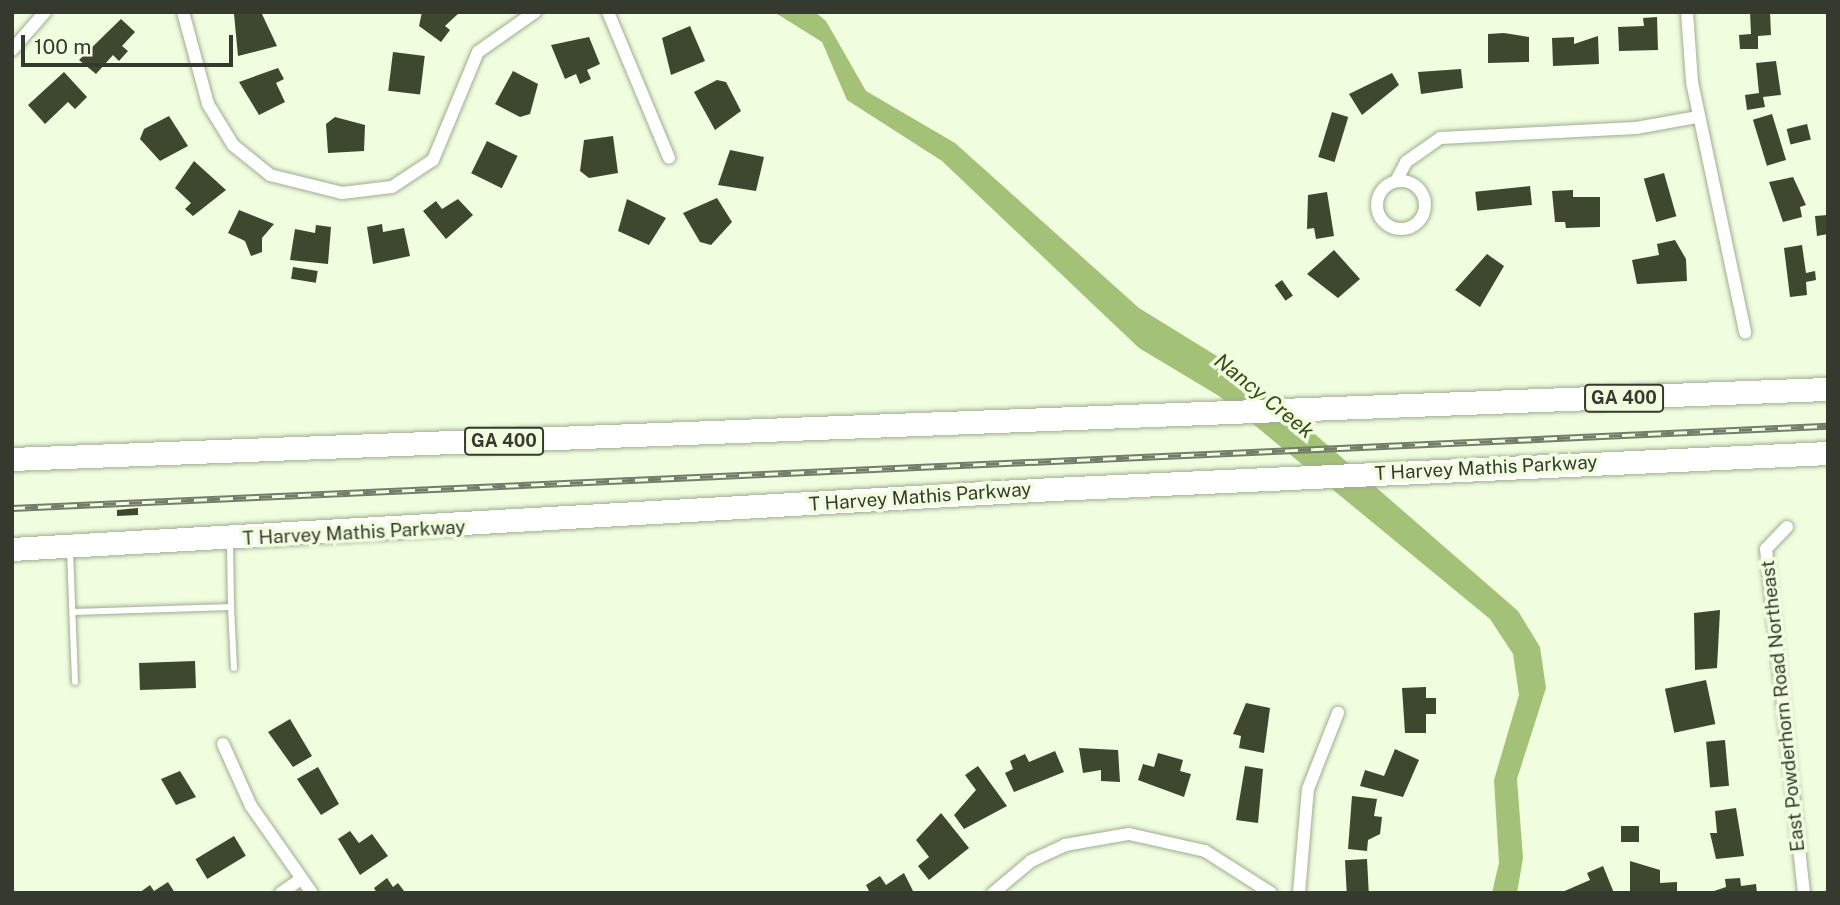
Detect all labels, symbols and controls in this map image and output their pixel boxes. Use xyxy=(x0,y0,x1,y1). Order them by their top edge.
scale bar xyxy=(24,21,236,65)
text: 100 m xyxy=(34,34,91,59)
water label: Nancy Creek xyxy=(1209,348,1319,444)
road number: GA 400 xyxy=(1584,384,1664,412)
road number: GA 400 xyxy=(464,426,544,456)
street label: T Harvey Mathis Parkway xyxy=(1374,451,1598,485)
street label: T Harvey Mathis Parkway xyxy=(808,478,1032,516)
street label: T Harvey Mathis Parkway xyxy=(242,516,466,550)
street label: East Powderhorn Road Northeast xyxy=(1756,559,1810,853)

